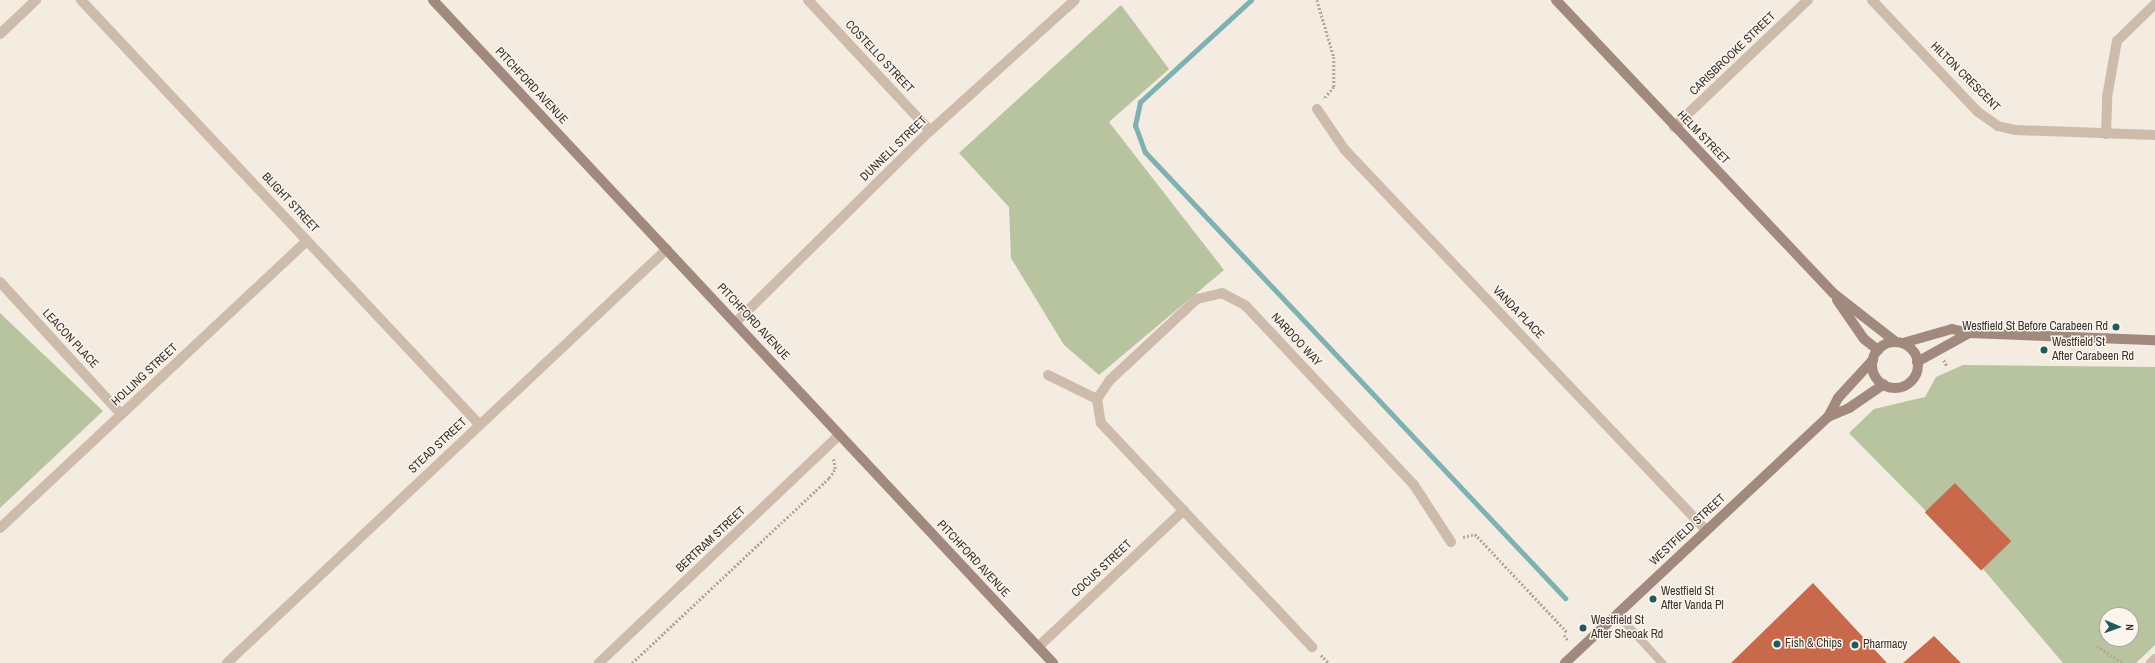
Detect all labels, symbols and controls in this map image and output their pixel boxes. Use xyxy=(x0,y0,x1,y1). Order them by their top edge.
street label: CARISBROOKE STREET xyxy=(1687,9,1779,99)
street label: COSTELLO STREET xyxy=(842,18,916,96)
street label: HILTON CRESCENT xyxy=(1927,39,2003,115)
street label: PITCHFORD AVENUE xyxy=(492,45,570,127)
street label: HELM STREET xyxy=(1674,108,1732,168)
street label: DUNNELL STREET xyxy=(858,113,930,185)
street label: BLIGHT STREET xyxy=(258,170,322,236)
street label: PITCHFORD AVENUE xyxy=(714,281,792,363)
street label: VANDA PLACE xyxy=(1489,283,1547,343)
street label: LEACON PLACE xyxy=(39,306,101,372)
street label: NARDOO WAY xyxy=(1268,310,1324,370)
place label: Westfield St Before Carabeen Rd xyxy=(1962,320,2108,334)
marker: Westfield St Before Carabeen Rd xyxy=(2111,322,2121,332)
place label: Westfield St After Carabeen Rd xyxy=(2052,336,2134,364)
street label: HOLLING STREET xyxy=(109,341,181,409)
marker: Westfield St After Carabeen Rd xyxy=(2039,345,2049,355)
street label: STEAD STREET xyxy=(406,415,470,477)
street label: WESTFIELD STREET xyxy=(1647,491,1729,569)
street label: BERTRAM STREET xyxy=(673,504,749,576)
street label: PITCHFORD AVENUE xyxy=(934,518,1012,600)
street label: COCUS STREET xyxy=(1069,537,1135,601)
place label: Westfield St After Vanda Pl xyxy=(1661,585,1724,613)
marker: Westfield St After Vanda Pl xyxy=(1648,594,1658,604)
north arrow xyxy=(2099,607,2139,647)
place label: Westfield St After Sheoak Rd xyxy=(1591,614,1663,642)
marker: Westfield St After Sheoak Rd xyxy=(1578,623,1588,633)
text: N xyxy=(2123,624,2137,631)
place label: Fish & Chips xyxy=(1785,637,1842,651)
place label: Pharmacy xyxy=(1863,638,1907,652)
marker: Fish & Chips xyxy=(1772,639,1782,649)
marker: Pharmacy xyxy=(1850,640,1860,650)

